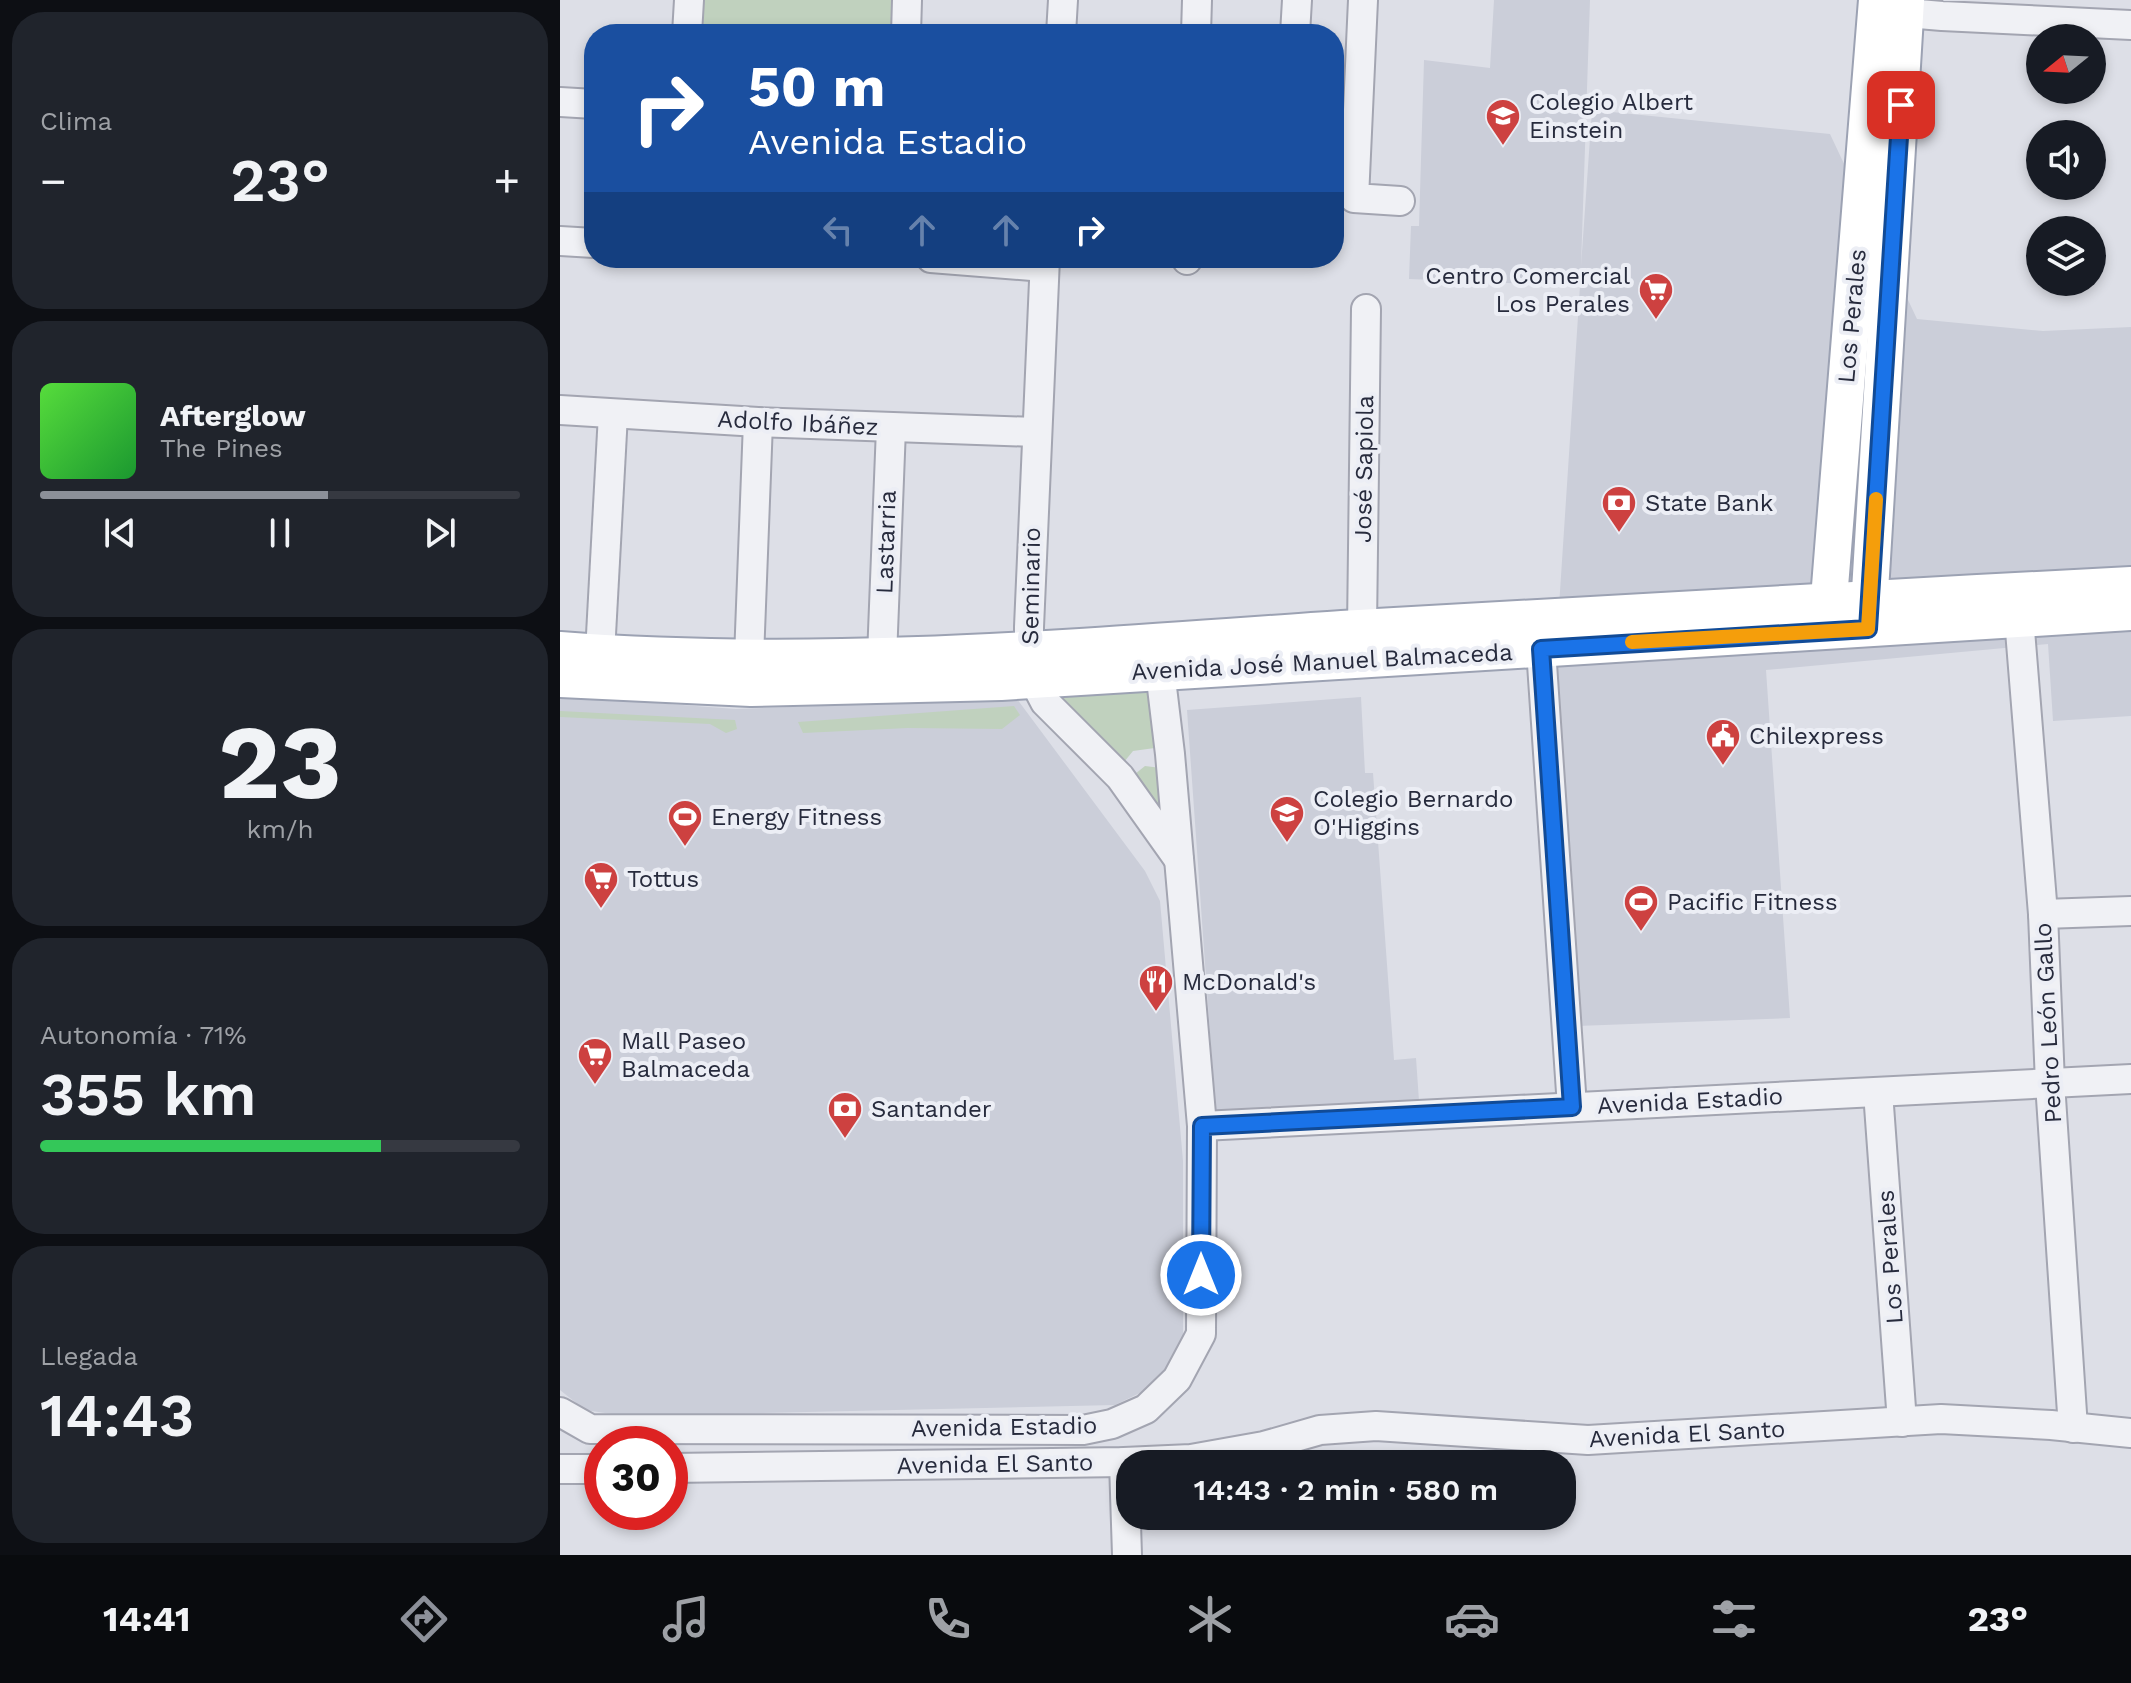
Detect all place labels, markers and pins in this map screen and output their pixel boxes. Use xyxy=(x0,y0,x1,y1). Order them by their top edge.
pin xyxy=(1867,71,1935,139)
place label: Colegio Albert Einstein xyxy=(1529,88,1693,144)
school or university icon: Colegio Albert Einstein xyxy=(1484,97,1522,147)
place label: Centro Comercial Los Perales xyxy=(1425,262,1631,318)
supermarket icon: Centro Comercial Los Perales xyxy=(1637,271,1675,321)
bank icon: State Bank xyxy=(1600,484,1638,534)
place label: State Bank xyxy=(1645,489,1774,517)
public building icon: Chilexpress xyxy=(1704,717,1742,767)
place label: Chilexpress xyxy=(1749,722,1884,750)
place label: Colegio Bernardo O'Higgins xyxy=(1313,785,1513,841)
school or university icon: Colegio Bernardo O'Higgins xyxy=(1268,794,1306,844)
sports icon: Energy Fitness xyxy=(666,798,704,848)
place label: Energy Fitness xyxy=(711,803,882,831)
supermarket icon: Tottus xyxy=(582,860,620,910)
place label: Tottus xyxy=(627,865,699,893)
sports icon: Pacific Fitness xyxy=(1622,883,1660,933)
place label: Pacific Fitness xyxy=(1667,888,1838,916)
restaurant icon: McDonald's xyxy=(1137,963,1175,1013)
place label: McDonald's xyxy=(1182,968,1316,996)
place label: Mall Paseo Balmaceda xyxy=(621,1027,750,1083)
supermarket icon: Mall Paseo Balmaceda xyxy=(576,1036,614,1086)
bank icon: Santander xyxy=(826,1090,864,1140)
place label: Santander xyxy=(871,1095,992,1123)

